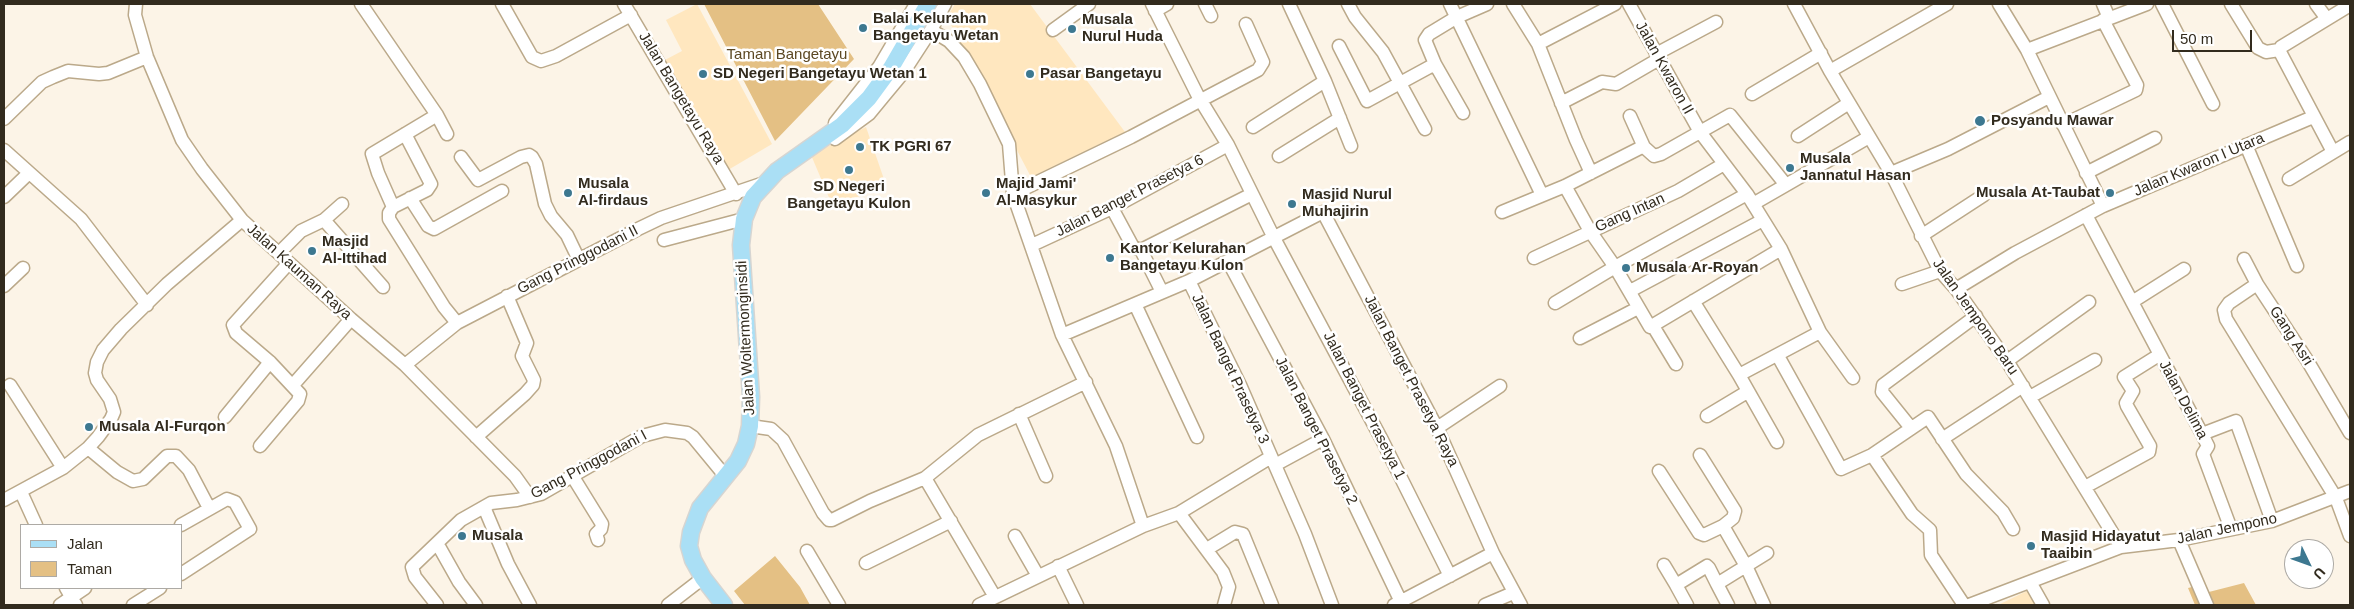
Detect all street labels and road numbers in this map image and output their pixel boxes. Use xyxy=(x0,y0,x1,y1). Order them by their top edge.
street label: Jalan Kwaron II xyxy=(1631,18,1697,118)
street label: Jalan Bangetayu Raya xyxy=(634,29,728,167)
street label: Jalan Kwaron I Utara xyxy=(2131,129,2267,201)
street label: Jalan Banget Prasetya 6 xyxy=(1053,151,1207,241)
street label: Gang Intan xyxy=(1592,190,1668,236)
street label: Jalan Kauman Raya xyxy=(243,220,355,324)
street label: Gang Pringgodani II xyxy=(514,222,642,298)
street label: Jalan Jempono Baru xyxy=(1928,255,2022,379)
street label: Jalan Woltermonginsidi xyxy=(733,260,759,416)
street label: Jalan Banget Prasetya 3 xyxy=(1187,291,1273,447)
street label: Jalan Banget Prasetya Raya xyxy=(1360,292,1462,470)
street label: Gang Asri xyxy=(2265,303,2317,369)
street label: Jalan Banget Prasetya 1 xyxy=(1319,329,1409,483)
street label: Jalan Banget Prasetya 2 xyxy=(1271,354,1361,508)
street label: Jalan Delima xyxy=(2155,357,2211,443)
street label: Gang Pringgodani I xyxy=(528,427,650,503)
street label: Jalan Jempono xyxy=(2175,510,2279,548)

